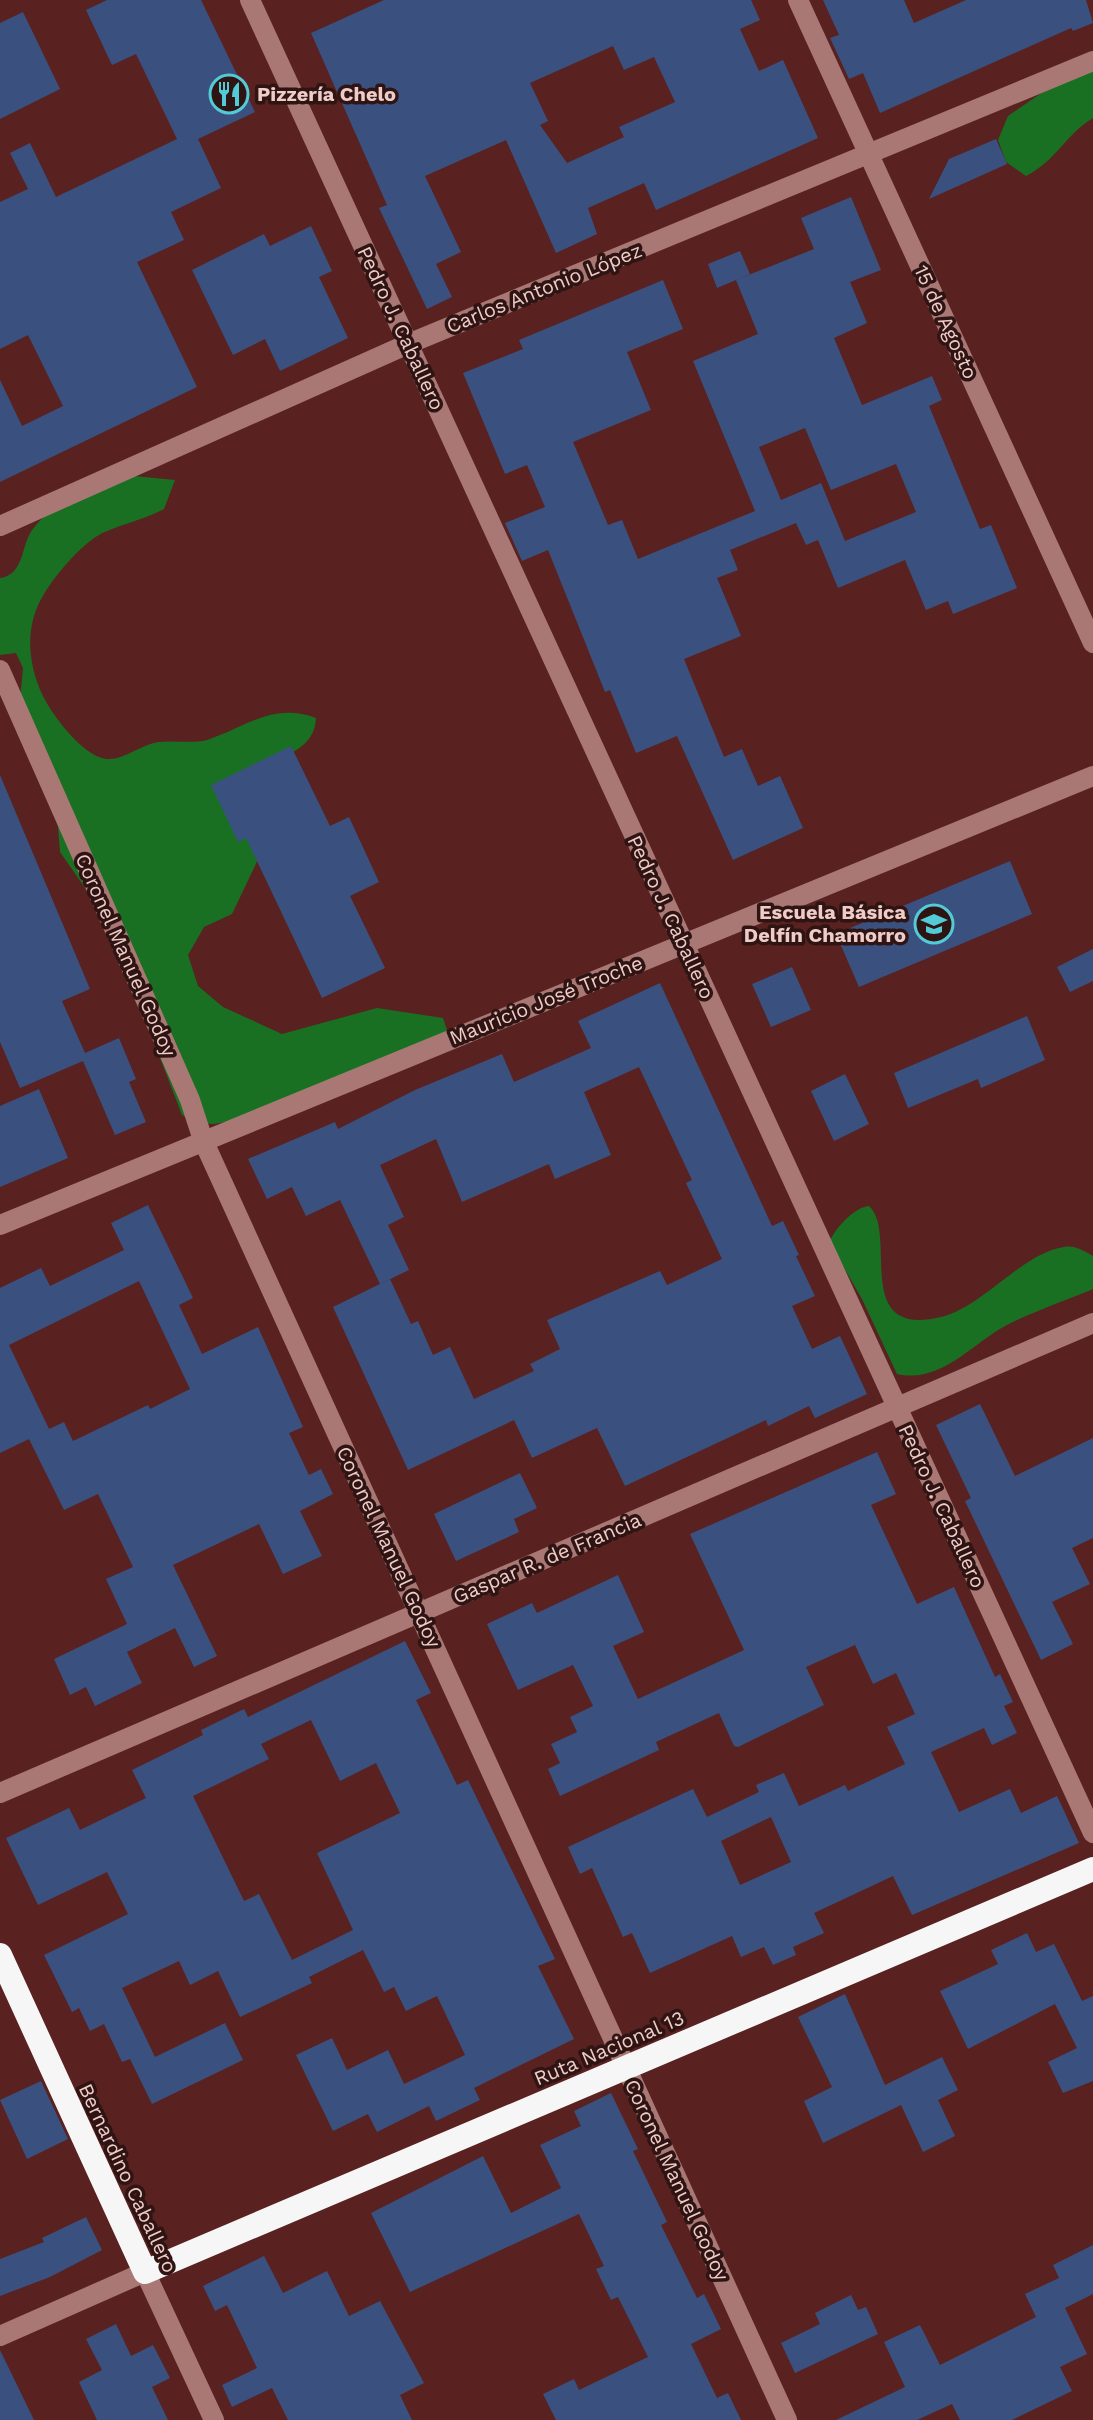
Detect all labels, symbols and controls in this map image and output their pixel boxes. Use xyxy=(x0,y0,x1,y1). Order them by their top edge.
restaurant icon: Pizzería Chelo xyxy=(208,73,250,115)
place label: Pizzería Chelo xyxy=(257,82,396,106)
street label: Carlos Antonio López xyxy=(443,238,645,338)
street label: Pedro J. Caballero xyxy=(353,242,449,414)
street label: 15 de Agosto xyxy=(909,261,983,383)
street label: Pedro J. Caballero xyxy=(623,831,719,1003)
street label: Coronel Manuel Godoy xyxy=(70,850,182,1061)
place label: Escuela Básica Delfín Chamorro xyxy=(744,900,906,947)
school or university icon: Escuela Básica Delfín Chamorro xyxy=(913,903,955,945)
street label: Mauricio José Troche xyxy=(446,950,646,1050)
street label: Pedro J. Caballero xyxy=(894,1420,990,1592)
street label: Coronel Manuel Godoy xyxy=(332,1442,447,1652)
street label: Gaspar R. de Francia xyxy=(449,1508,645,1608)
street label: Ruta Nacional 13 xyxy=(530,2006,688,2090)
street label: Coronel Manuel Godoy xyxy=(620,2075,735,2285)
street label: Bernardino Caballero xyxy=(74,2080,182,2276)

